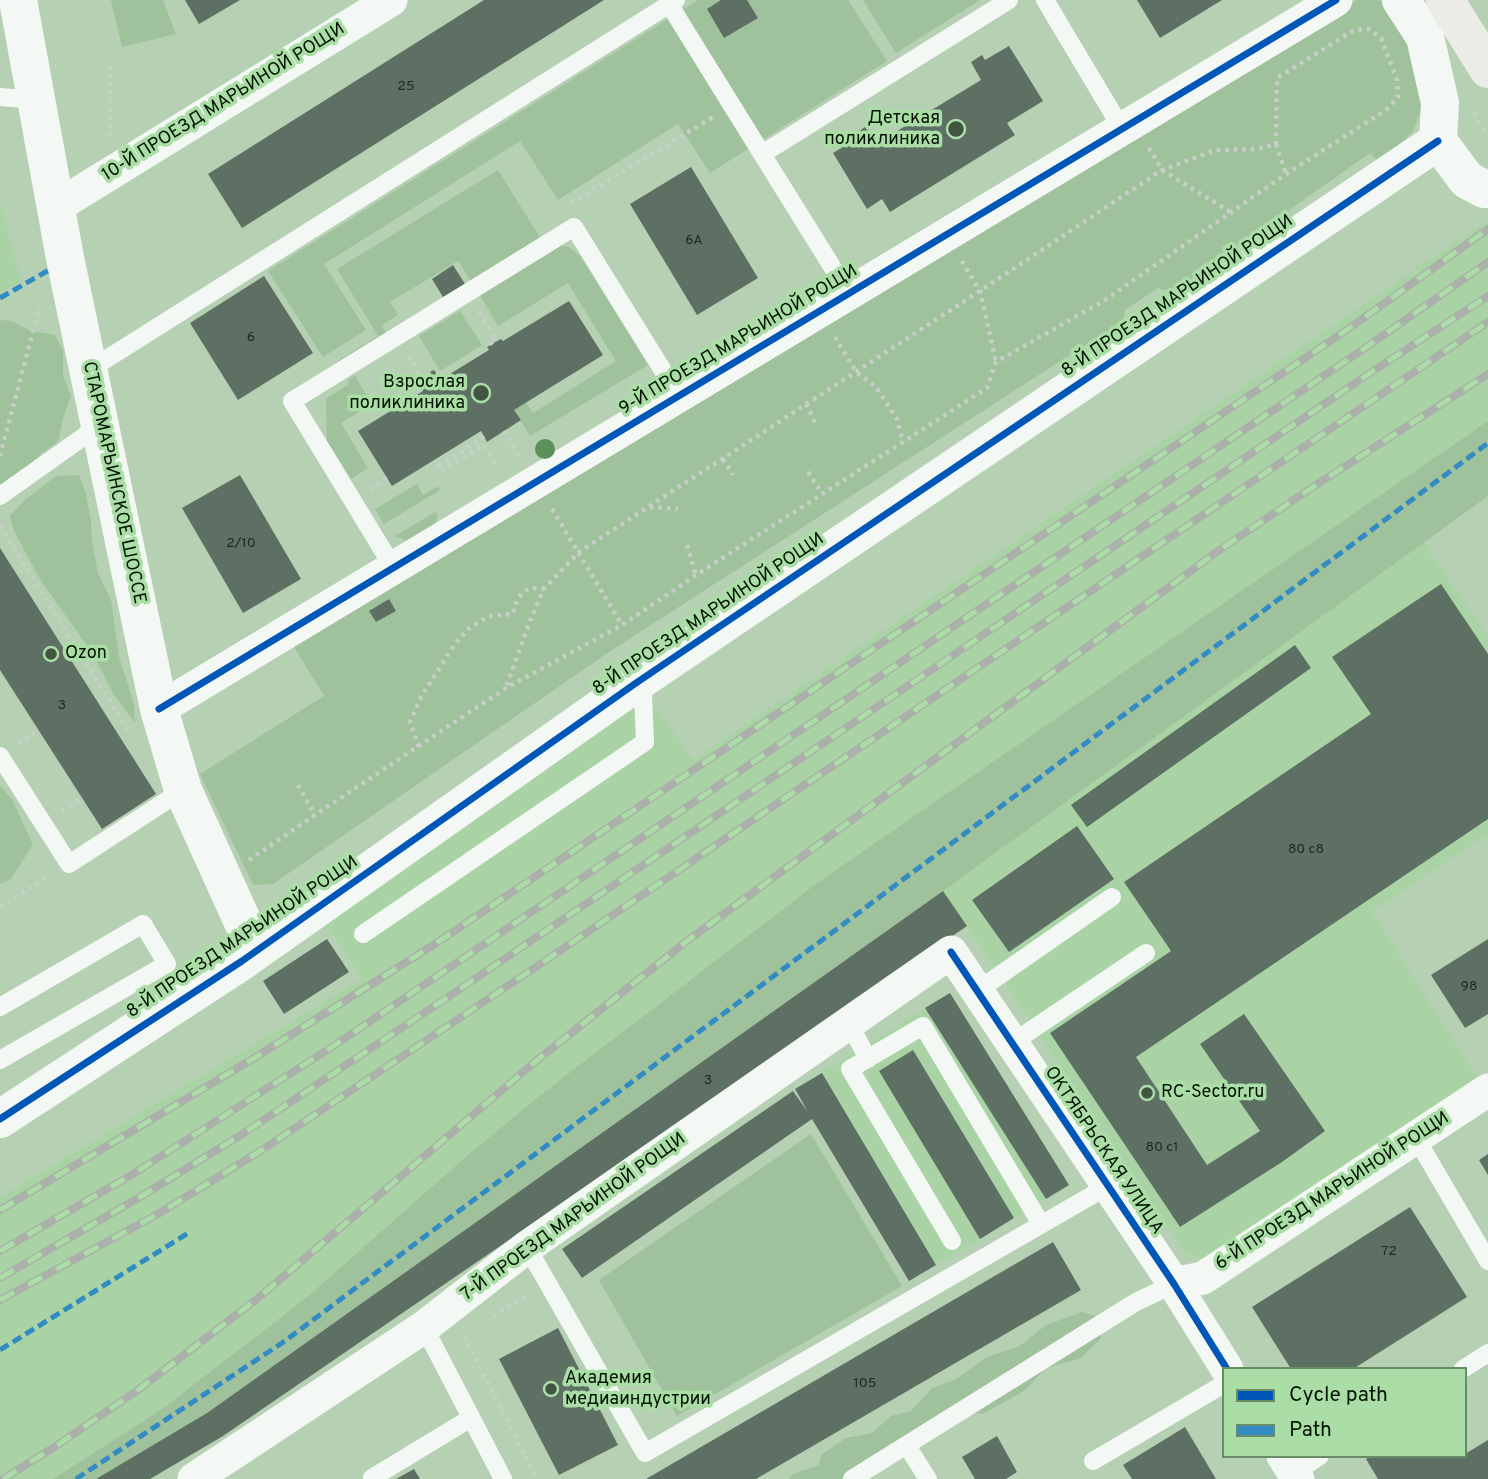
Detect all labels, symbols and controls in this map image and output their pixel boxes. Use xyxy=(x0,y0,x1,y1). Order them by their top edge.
street label: 10-Й ПРОЕЗД МАРЬИНОЙ РОЩИ xyxy=(99,19,349,187)
house number: 25 xyxy=(397,79,415,95)
place label: Детская поликлиника xyxy=(824,108,940,150)
marker: Детская поликлиника xyxy=(946,119,966,139)
street label: 8-Й ПРОЕЗД МАРЬИНОЙ РОЩИ xyxy=(1058,211,1298,383)
house number: 6А xyxy=(685,233,703,249)
street label: 9-Й ПРОЕЗД МАРЬИНОЙ РОЩИ xyxy=(616,261,862,421)
house number: 6 xyxy=(247,330,255,346)
street label: СТАРОМАРЬИНСКОЕ ШОССЕ xyxy=(77,360,149,606)
place label: Взрослая поликлиника xyxy=(349,372,465,414)
marker: Взрослая поликлиника xyxy=(471,383,491,403)
street label: 8-Й ПРОЕЗД МАРЬИНОЙ РОЩИ xyxy=(589,529,829,701)
house number: 2/10 xyxy=(226,536,256,552)
place label: Ozon xyxy=(65,643,107,665)
marker: Ozon xyxy=(43,646,59,662)
house number: 3 xyxy=(58,698,66,714)
house number: 80 с8 xyxy=(1288,842,1324,858)
street label: 8-Й ПРОЕЗД МАРЬИНОЙ РОЩИ xyxy=(123,852,363,1024)
house number: 98 xyxy=(1461,979,1477,995)
street label: ОКТЯБРЬСКАЯ УЛИЦА xyxy=(1039,1063,1167,1239)
house number: 3 xyxy=(704,1073,712,1089)
place label: RC-Sector.ru xyxy=(1161,1082,1264,1104)
marker: RC-Sector.ru xyxy=(1139,1085,1155,1101)
street label: 6-Й ПРОЕЗД МАРЬИНОЙ РОЩИ xyxy=(1212,1108,1454,1276)
street label: 7-Й ПРОЕЗД МАРЬИНОЙ РОЩИ xyxy=(458,1129,690,1307)
house number: 80 с1 xyxy=(1146,1140,1178,1156)
house number: 72 xyxy=(1381,1244,1397,1260)
legend xyxy=(1222,1367,1467,1458)
place label: Академия медиаиндустрии xyxy=(565,1368,711,1410)
house number: 105 xyxy=(854,1376,876,1392)
marker: Академия медиаиндустрии xyxy=(543,1381,559,1397)
text: Cycle path xyxy=(1289,1382,1388,1409)
text: Path xyxy=(1289,1417,1332,1444)

